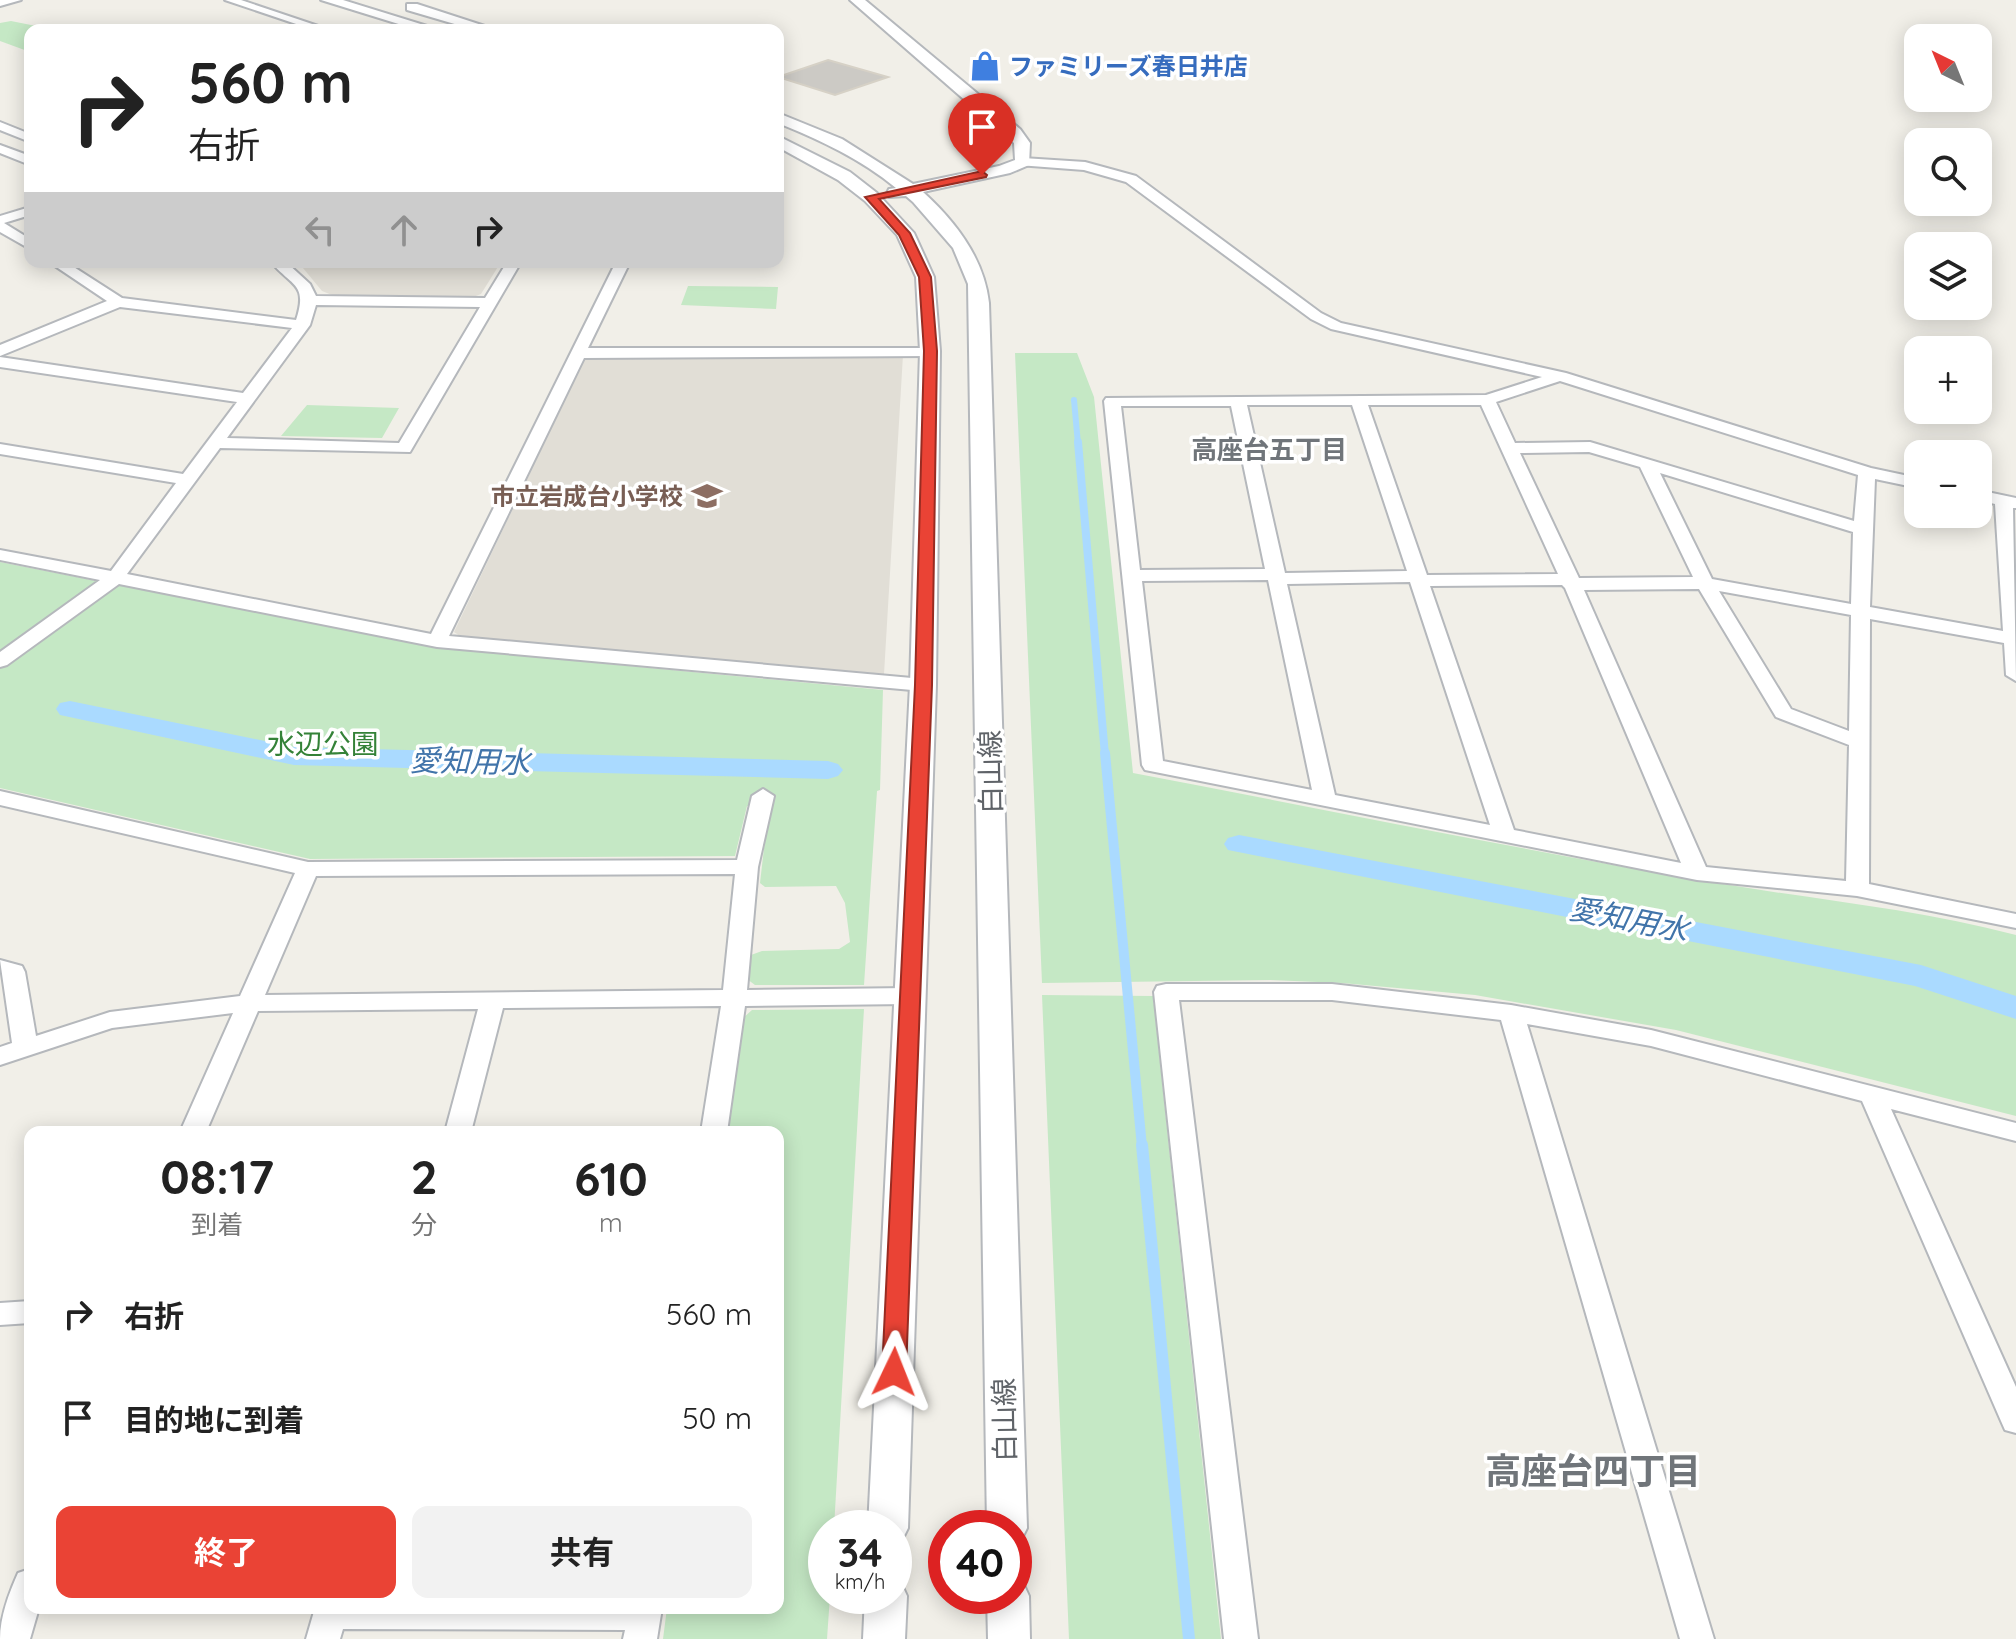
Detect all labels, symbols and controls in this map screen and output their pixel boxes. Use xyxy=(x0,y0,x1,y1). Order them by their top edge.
north arrow xyxy=(1904,24,1992,112)
map controls xyxy=(1904,24,1992,528)
text: 560 m xyxy=(188,47,353,117)
shop icon: ファミリーズ春日井店 xyxy=(968,49,1002,83)
place label: ファミリーズ春日井店 xyxy=(1009,51,1248,81)
icon: right xyxy=(56,56,160,160)
pin xyxy=(948,93,1016,175)
icon: arrive xyxy=(960,105,1004,149)
text: 右折 xyxy=(188,122,260,167)
button: search xyxy=(1904,128,1992,216)
icon: left xyxy=(298,208,342,252)
icon: ahead xyxy=(382,208,426,252)
icon: right xyxy=(466,208,510,252)
button: layers xyxy=(1904,232,1992,320)
button: + xyxy=(1904,336,1992,424)
district label: 高座台五丁目 xyxy=(1191,433,1347,466)
button: − xyxy=(1904,440,1992,528)
school or university icon: 市立岩成台小学校 xyxy=(690,479,724,513)
place label: 市立岩成台小学校 xyxy=(491,481,683,511)
park label: 水辺公園 xyxy=(267,726,379,761)
street label: 白山線 xyxy=(972,730,1008,814)
water label: 愛知用水 xyxy=(410,741,533,781)
water label: 愛知用水 xyxy=(1566,889,1694,950)
text: 08:17 xyxy=(160,1146,274,1206)
text: 2 xyxy=(410,1146,438,1206)
text: 610 xyxy=(574,1148,648,1208)
text: m xyxy=(599,1206,623,1239)
text: 到着 xyxy=(191,1208,243,1241)
text: 分 xyxy=(411,1208,437,1241)
icon: right xyxy=(56,1292,100,1336)
text: 560 m xyxy=(666,1295,752,1333)
text: 右折 xyxy=(124,1297,184,1335)
position arrow xyxy=(852,1330,936,1414)
street label: 白山線 xyxy=(986,1378,1022,1462)
icon: arrive xyxy=(56,1396,100,1440)
text: 50 m xyxy=(682,1399,752,1437)
text: 目的地に到着 xyxy=(124,1401,304,1439)
district label: 高座台四丁目 xyxy=(1485,1448,1701,1493)
button: 終了 xyxy=(56,1506,396,1598)
button: 共有 xyxy=(412,1506,752,1598)
speed limit sign: 40 xyxy=(928,1510,1032,1614)
text: 34 xyxy=(838,1527,883,1577)
text: km/h xyxy=(835,1569,885,1594)

